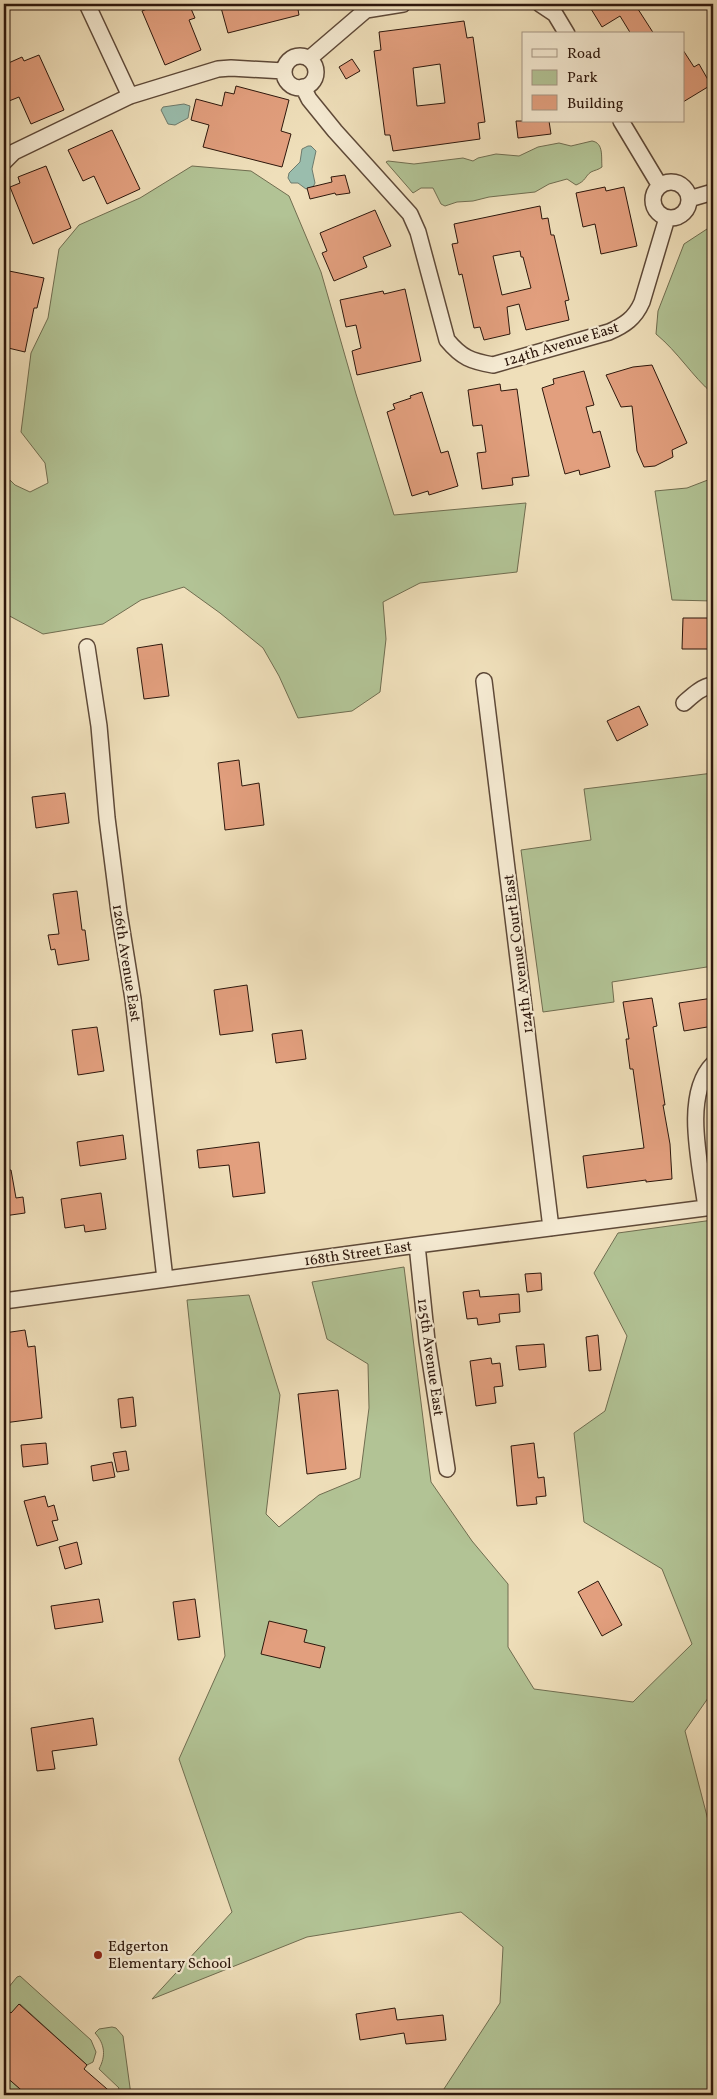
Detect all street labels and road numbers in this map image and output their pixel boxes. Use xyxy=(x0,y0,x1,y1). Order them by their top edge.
street label: 124th Avenue East xyxy=(501,318,622,373)
street label: 124th Avenue Court East xyxy=(499,873,540,1035)
street label: 126th Avenue East xyxy=(106,903,145,1024)
street label: 168th Street East xyxy=(303,1237,414,1272)
street label: 125th Avenue East xyxy=(411,1297,448,1417)

